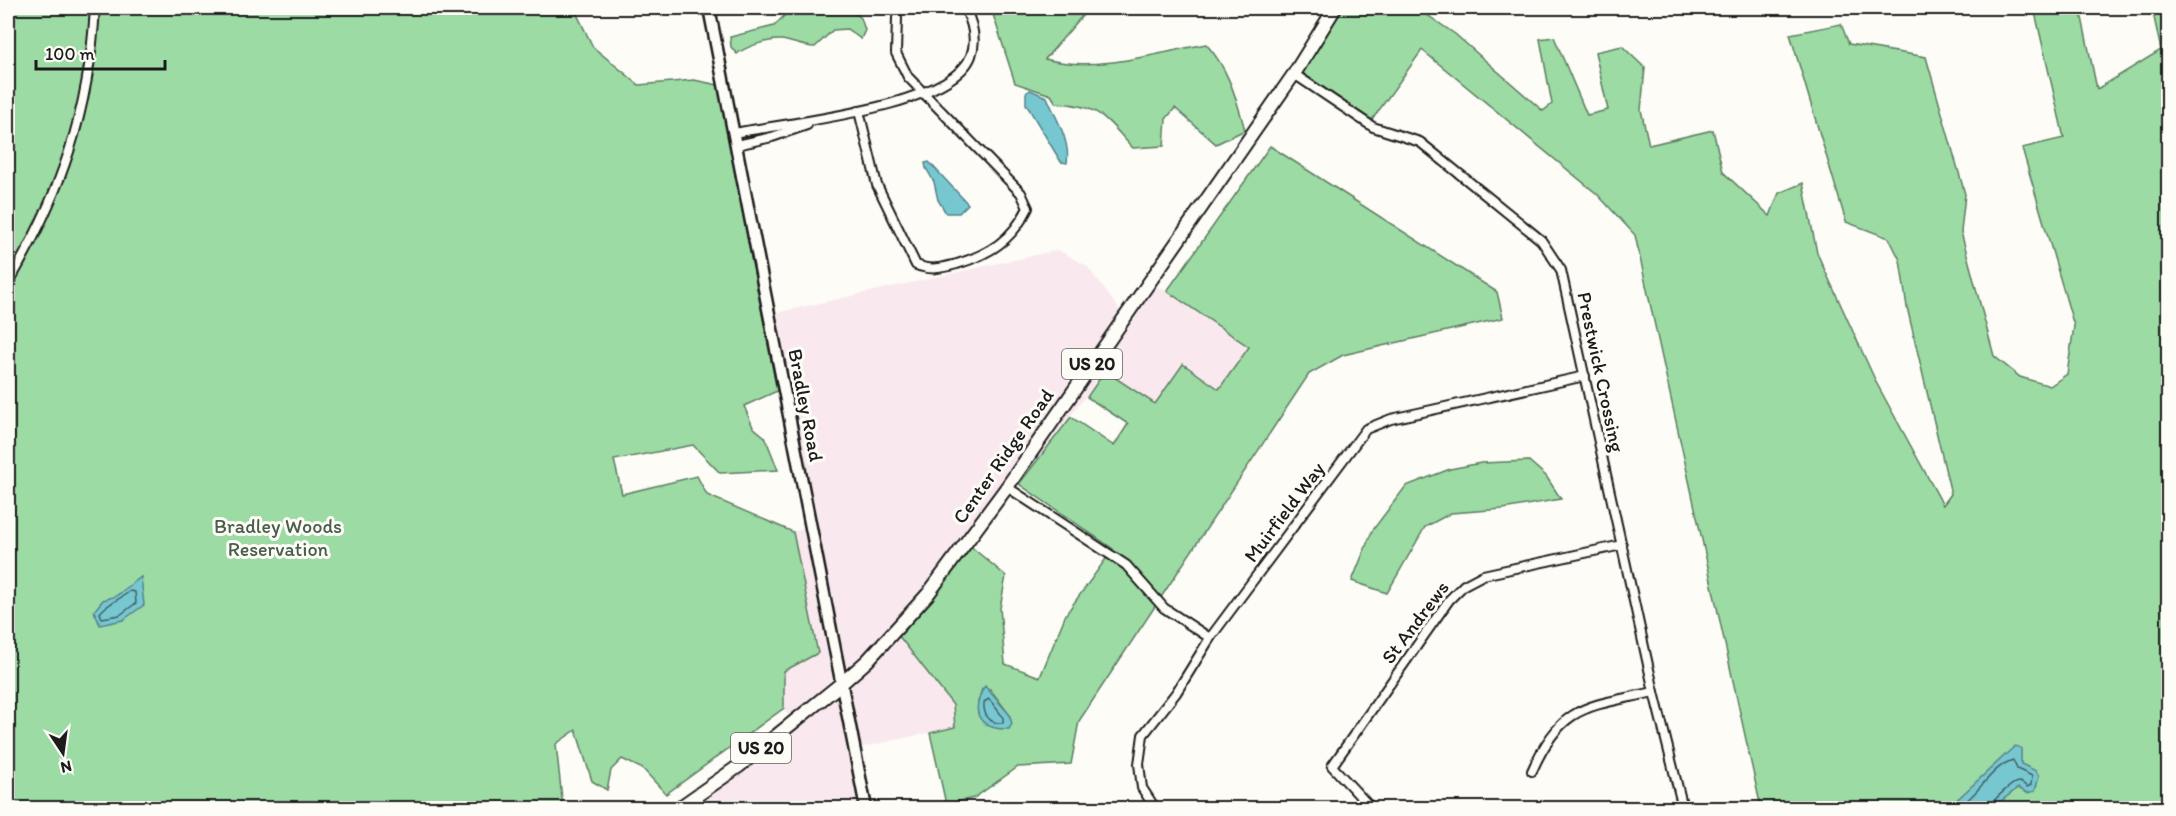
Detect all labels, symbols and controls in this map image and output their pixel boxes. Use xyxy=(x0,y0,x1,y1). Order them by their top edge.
scale bar xyxy=(36,33,165,71)
text: 100 m xyxy=(45,43,95,65)
street label: Prestwick Crossing xyxy=(1572,290,1630,455)
street label: Bradley Road xyxy=(783,347,829,464)
road number: US 20 xyxy=(1062,349,1122,379)
street label: Center Ridge Road xyxy=(947,384,1059,528)
street label: Muirfield Way xyxy=(1239,457,1330,567)
park label: Bradley Woods Reservation xyxy=(214,514,342,561)
street label: St Andrews xyxy=(1376,576,1454,668)
north arrow xyxy=(33,723,93,783)
road number: US 20 xyxy=(731,733,791,763)
text: N xyxy=(59,757,74,778)

